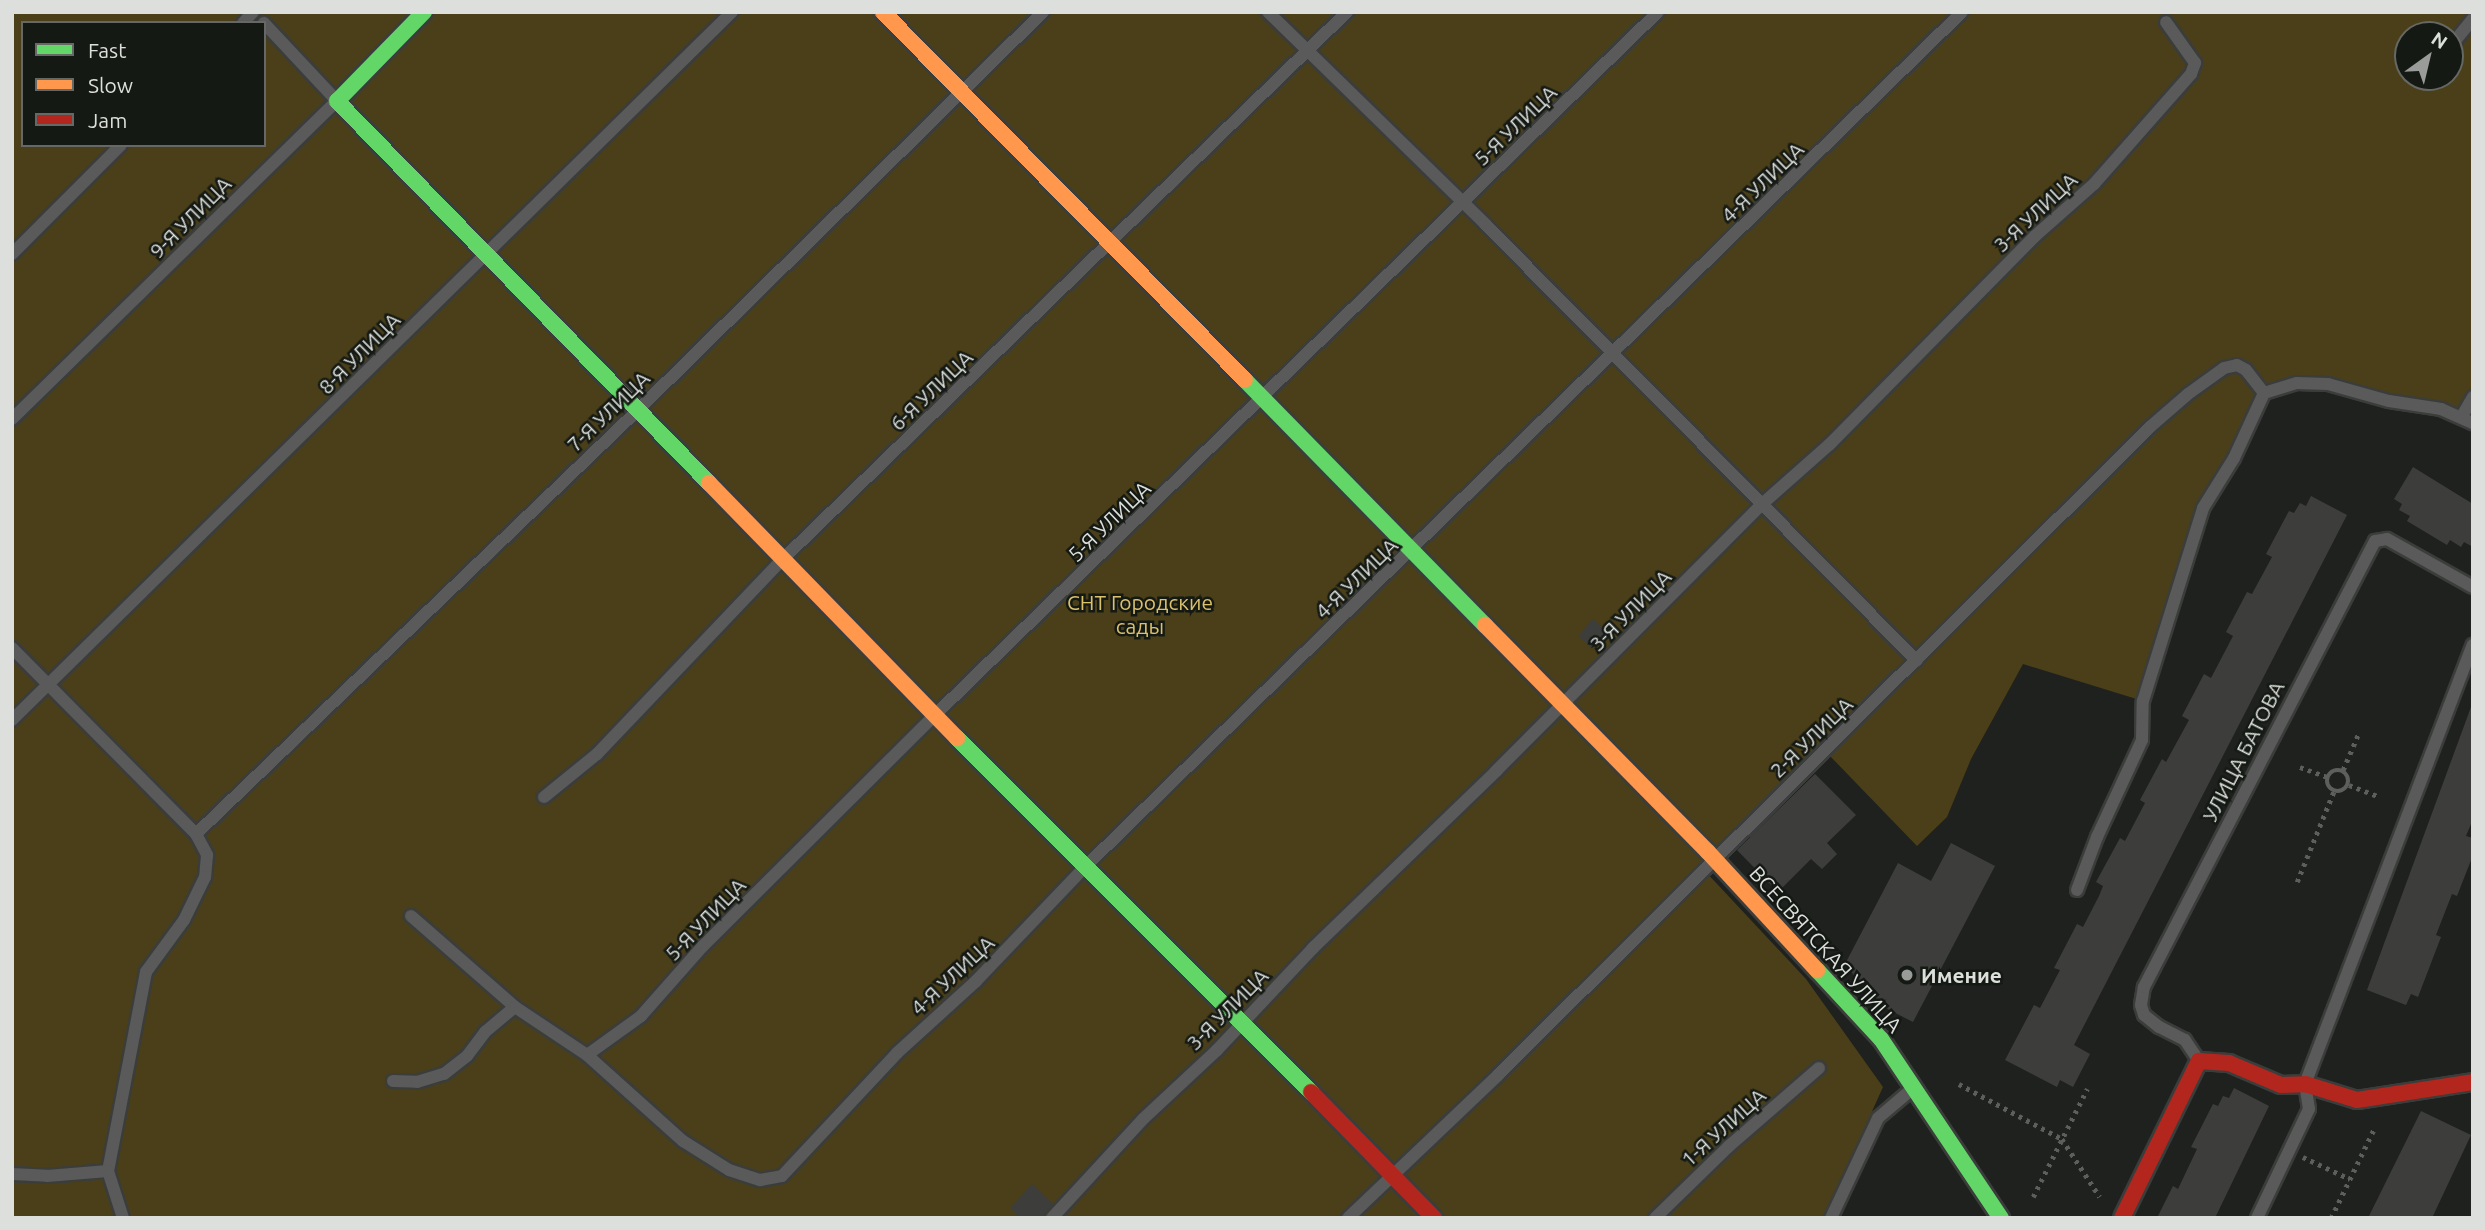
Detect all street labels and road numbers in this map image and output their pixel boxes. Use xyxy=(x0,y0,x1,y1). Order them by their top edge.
street label: 5-Я УЛИЦА xyxy=(1468,79,1562,171)
street label: 4-Я УЛИЦА xyxy=(1715,136,1809,228)
street label: 3-Я УЛИЦА xyxy=(1988,167,2082,257)
street label: 9-Я УЛИЦА xyxy=(144,171,236,263)
street label: 8-Я УЛИЦА xyxy=(313,307,405,399)
street label: 6-Я УЛИЦА xyxy=(884,344,978,436)
street label: 7-Я УЛИЦА xyxy=(561,365,655,457)
street label: 5-Я УЛИЦА xyxy=(1062,475,1156,567)
street label: 4-Я УЛИЦА xyxy=(1309,532,1403,624)
street label: 3-Я УЛИЦА xyxy=(1584,564,1676,656)
street label: УЛИЦА БАТОВА xyxy=(2197,677,2289,825)
street label: 2-Я УЛИЦА xyxy=(1764,691,1858,783)
street label: ВСЕСВЯТСКАЯ УЛИЦА xyxy=(1744,860,1908,1038)
street label: 5-Я УЛИЦА xyxy=(659,872,751,966)
street label: 4-Я УЛИЦА xyxy=(905,930,999,1020)
street label: 3-Я УЛИЦА xyxy=(1181,963,1273,1055)
street label: 1-Я УЛИЦА xyxy=(1676,1082,1770,1172)

